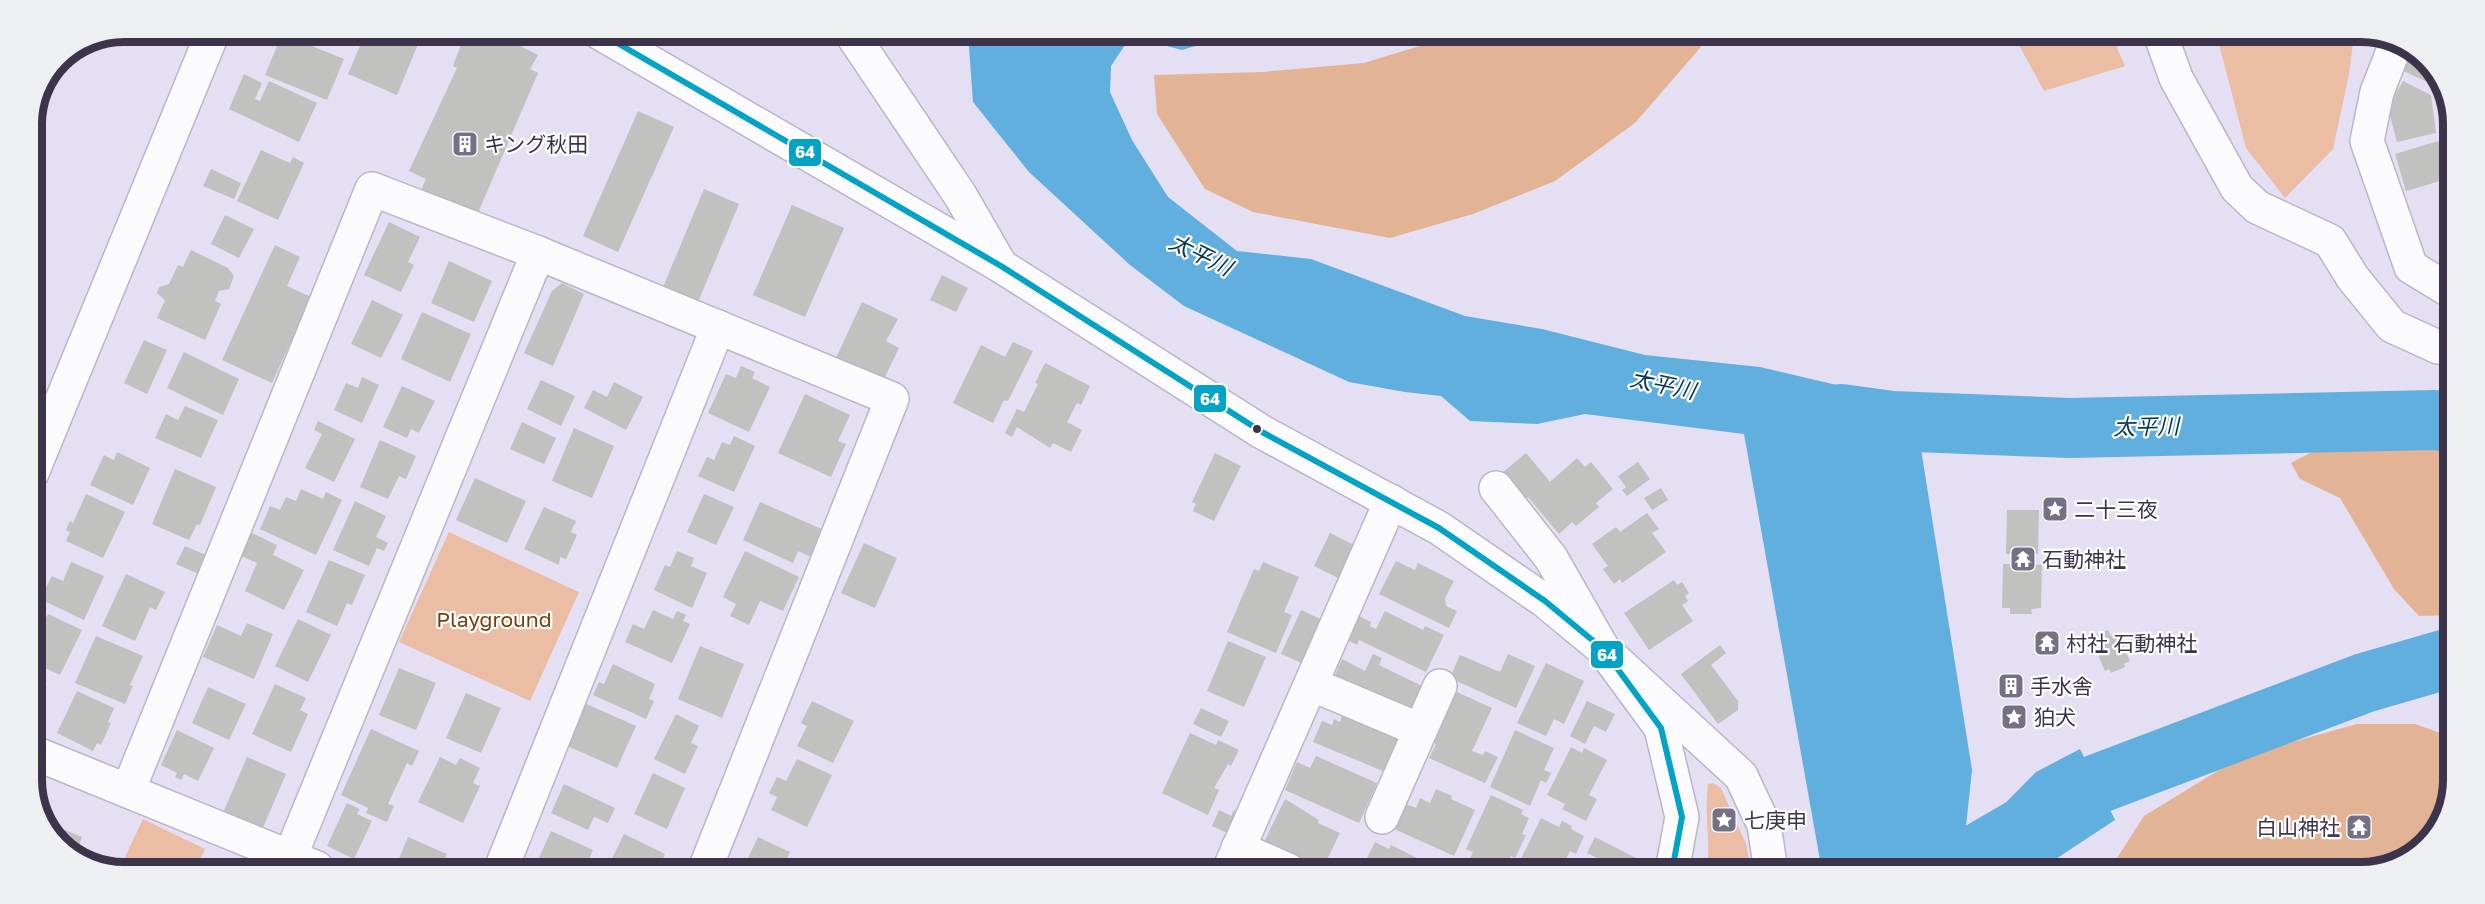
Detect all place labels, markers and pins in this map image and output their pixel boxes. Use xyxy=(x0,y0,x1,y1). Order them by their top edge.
building icon: キング秋田 xyxy=(450,129,480,159)
place label: キング秋田 xyxy=(484,131,588,157)
unlabelled marker xyxy=(1251,423,1263,435)
place icon: 二十三夜 xyxy=(2040,494,2070,524)
place label: 二十三夜 xyxy=(2074,496,2158,522)
temple icon: 石動神社 xyxy=(2008,544,2038,574)
place label: 石動神社 xyxy=(2042,546,2126,572)
temple icon: 村社 石動神社 xyxy=(2032,628,2062,658)
place label: 村社 石動神社 xyxy=(2066,630,2197,656)
building icon: 手水舎 xyxy=(1996,671,2026,701)
place label: 手水舎 xyxy=(2030,673,2093,699)
place icon: 狛犬 xyxy=(1999,702,2029,732)
place label: 狛犬 xyxy=(2034,704,2076,730)
place icon: 七庚申 xyxy=(1709,805,1739,835)
place label: 七庚申 xyxy=(1744,807,1807,833)
temple icon: 白山神社 xyxy=(2344,812,2374,842)
place label: 白山神社 xyxy=(2256,814,2340,840)

